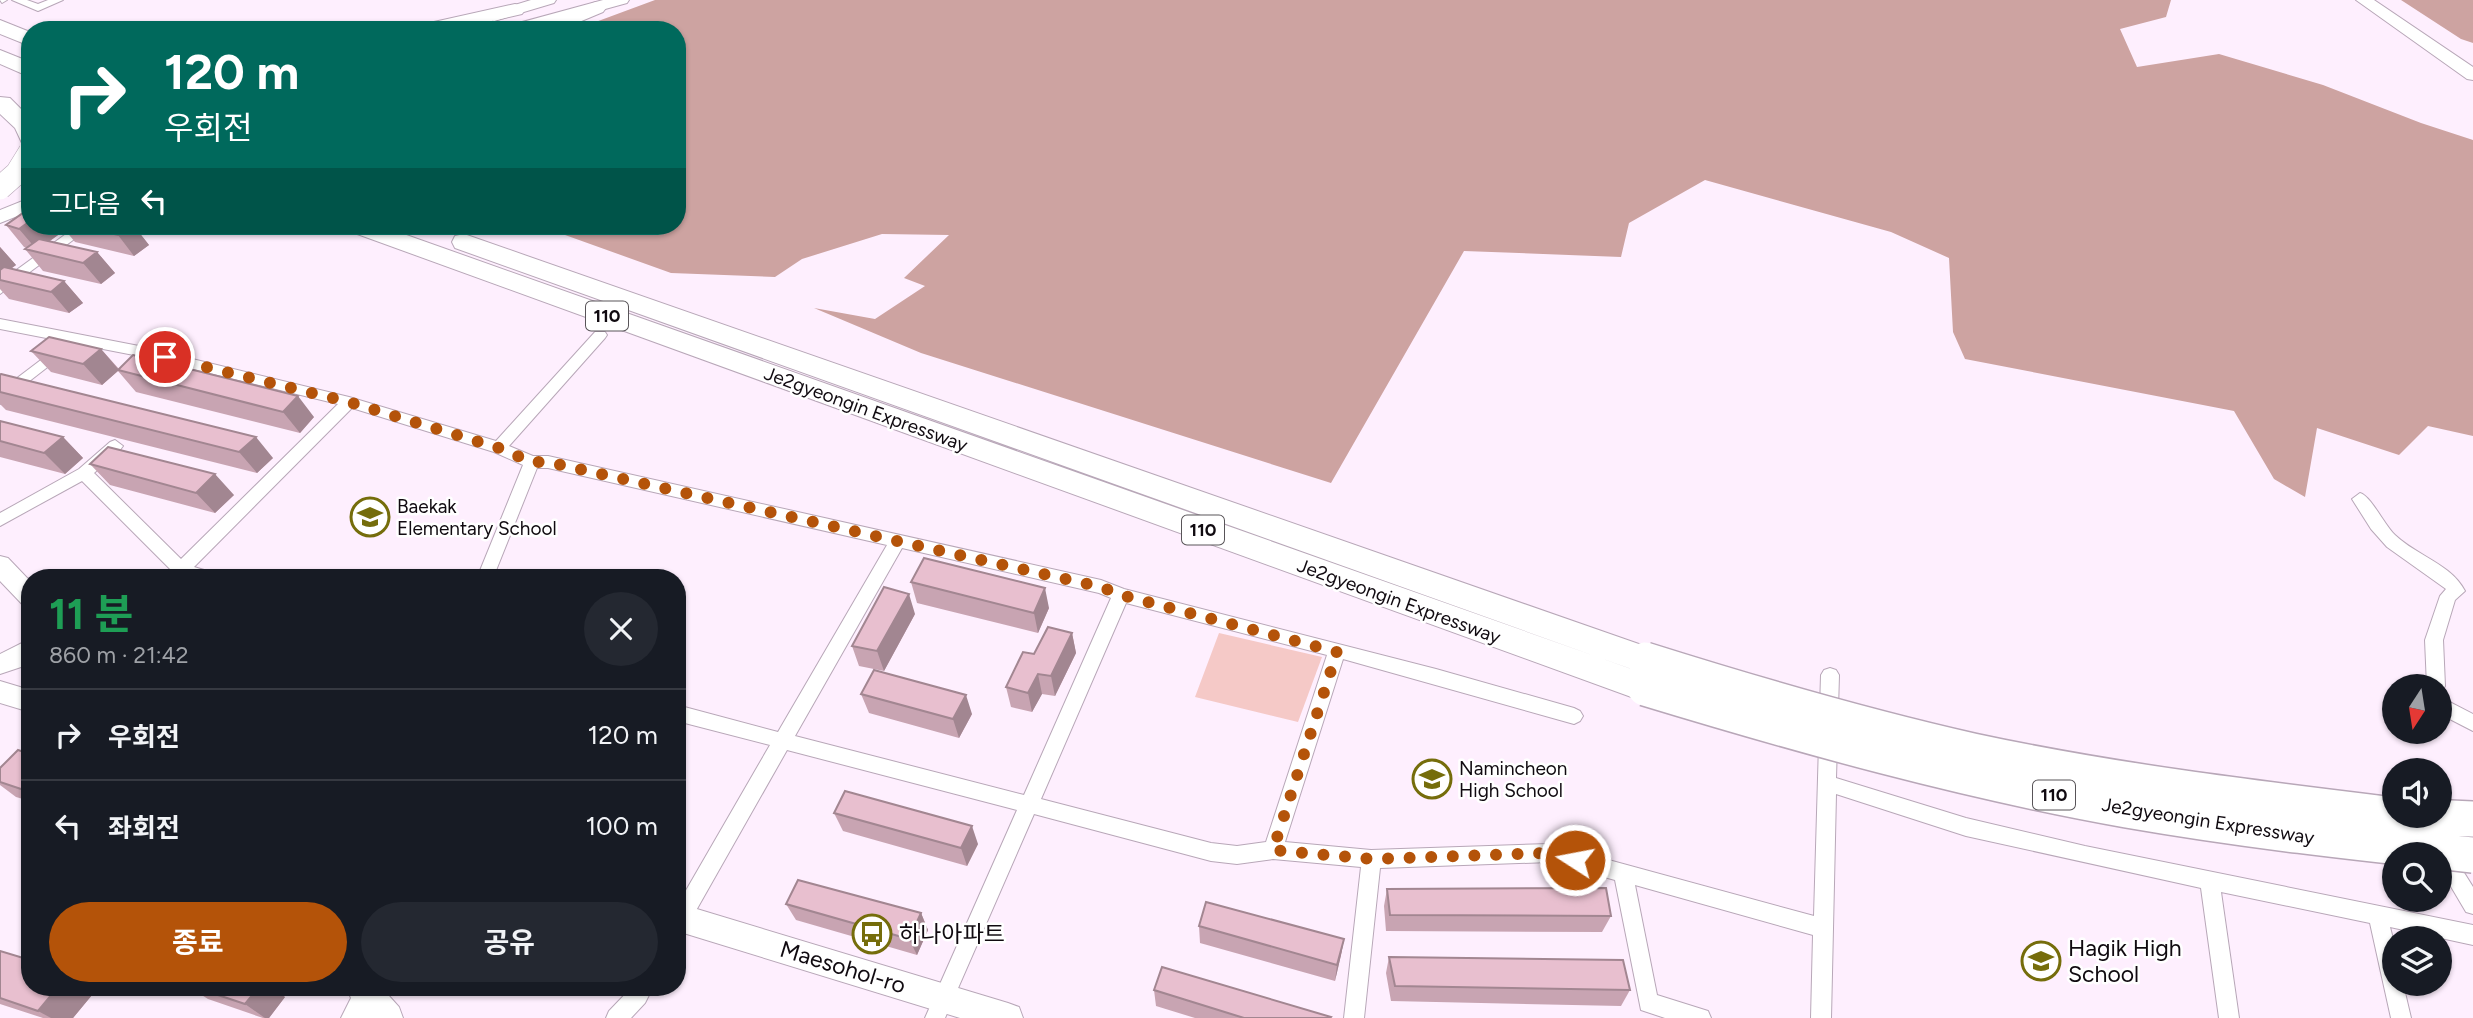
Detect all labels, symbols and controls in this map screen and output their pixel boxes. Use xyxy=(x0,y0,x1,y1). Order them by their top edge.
text: 120 m xyxy=(164,42,299,101)
icon: right xyxy=(49,49,140,140)
text: 우회전 xyxy=(164,109,252,147)
icon: left xyxy=(135,182,173,220)
text: 그다음 xyxy=(49,188,121,220)
road number: 110 xyxy=(586,302,628,330)
pin xyxy=(135,327,195,387)
icon: arrive xyxy=(146,338,184,376)
street label: Je2gyeongin Expressway xyxy=(761,361,971,457)
place label: Baekak Elementary School xyxy=(397,495,557,540)
school or university icon: Baekak Elementary School xyxy=(349,496,391,538)
road number: 110 xyxy=(1182,516,1224,544)
street label: Je2gyeongin Expressway xyxy=(1294,553,1504,649)
text: 11 분 xyxy=(49,589,133,640)
button: close xyxy=(584,592,658,666)
text: 860 m · 21:42 xyxy=(49,641,189,669)
north arrow xyxy=(2382,674,2452,744)
map controls xyxy=(2382,674,2452,996)
icon: right xyxy=(49,716,87,754)
text: 120 m xyxy=(588,719,658,751)
text: 우회전 xyxy=(108,721,180,753)
place label: Namincheon High School xyxy=(1459,757,1567,802)
school or university icon: Namincheon High School xyxy=(1411,758,1453,800)
button: sound xyxy=(2382,758,2452,828)
road number: 110 xyxy=(2033,780,2075,810)
street label: Je2gyeongin Expressway xyxy=(2100,793,2316,849)
icon: left xyxy=(49,807,87,845)
text: 100 m xyxy=(585,810,658,842)
text: 좌회전 xyxy=(108,812,180,844)
position arrow xyxy=(1538,823,1612,897)
button: search xyxy=(2382,842,2452,912)
button: 종료 xyxy=(49,902,347,982)
button: 공유 xyxy=(361,902,658,982)
bus stop icon: 하나아파트 xyxy=(851,913,893,955)
place label: 하나아파트 xyxy=(899,920,1005,948)
button: layers xyxy=(2382,926,2452,996)
place label: Hagik High School xyxy=(2068,934,2182,988)
street label: Maesohol-ro xyxy=(777,935,909,999)
school or university icon: Hagik High School xyxy=(2020,940,2062,982)

